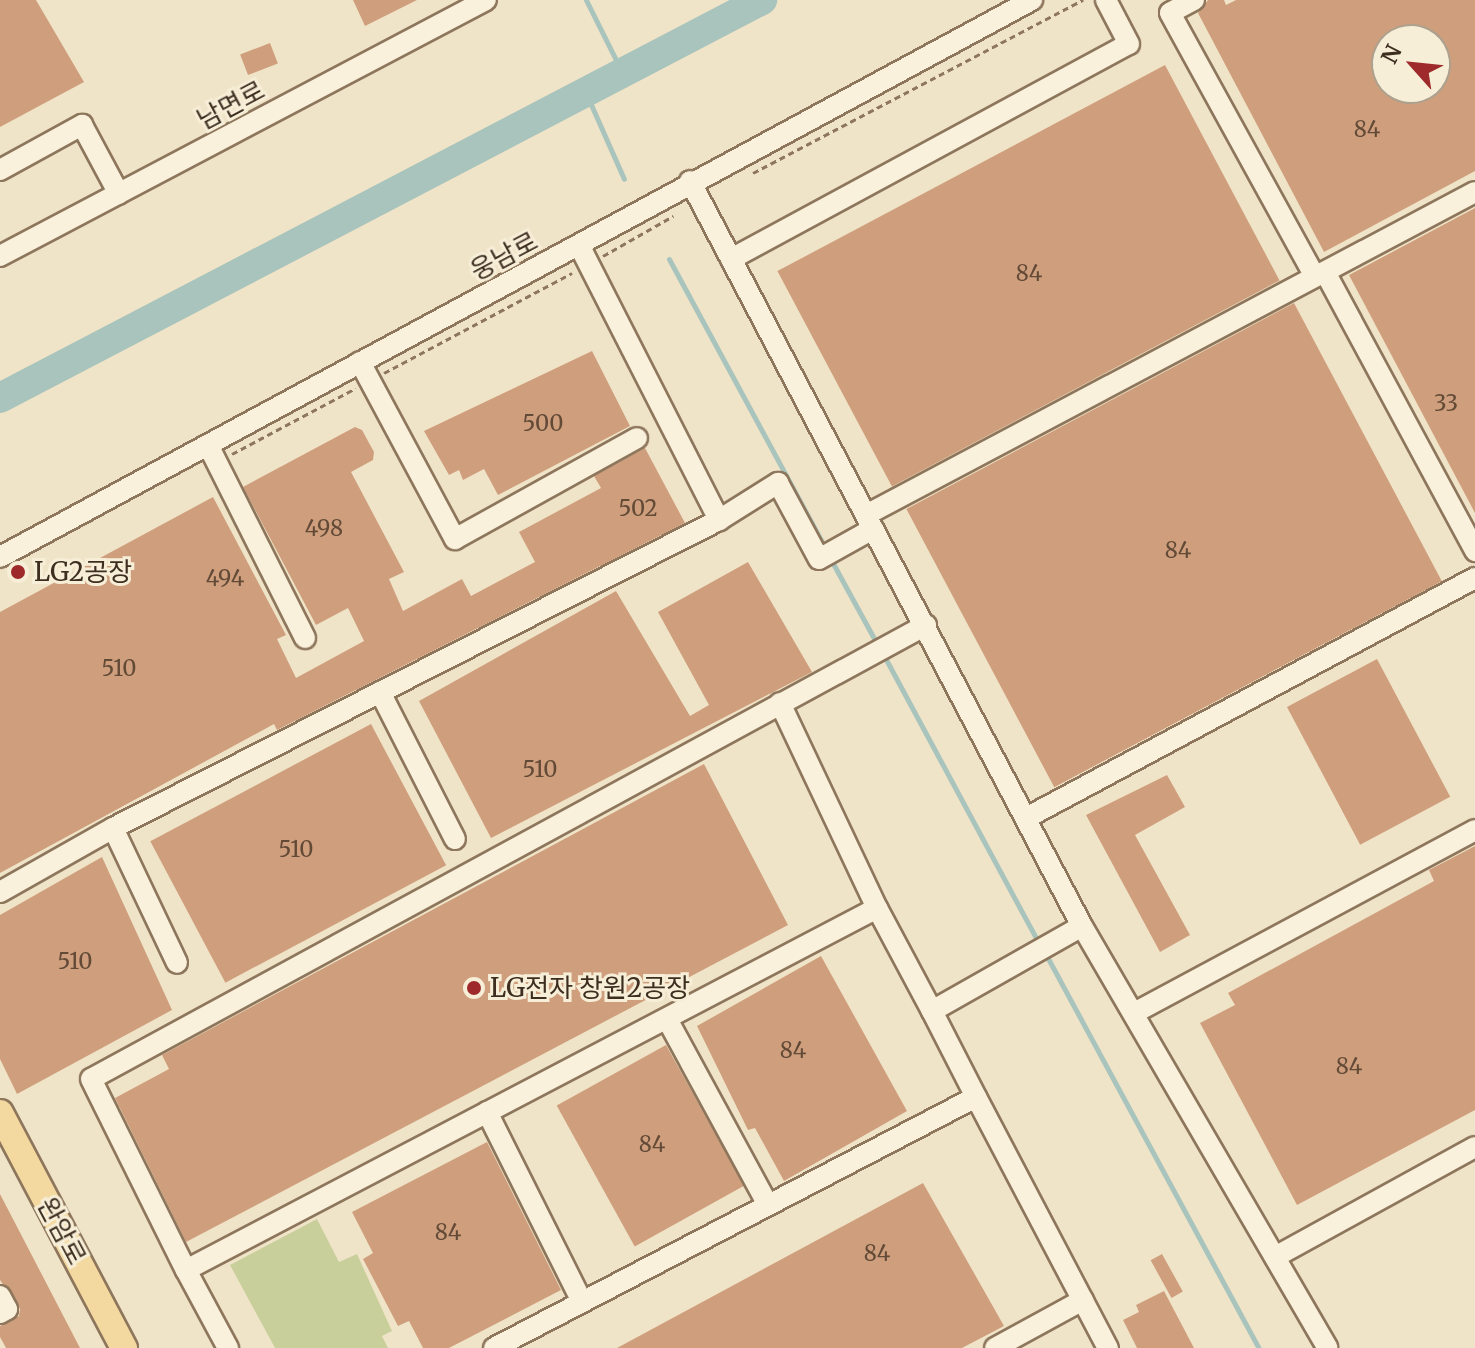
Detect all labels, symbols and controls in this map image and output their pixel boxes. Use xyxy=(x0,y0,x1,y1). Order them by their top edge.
north arrow xyxy=(1371,24,1451,104)
text: N xyxy=(1375,40,1408,68)
street label: 남면로 xyxy=(192,74,270,136)
house number: 84 xyxy=(1354,117,1380,143)
street label: 웅남로 xyxy=(465,225,543,287)
house number: 84 xyxy=(1016,261,1042,287)
house number: 33 xyxy=(1434,391,1458,417)
house number: 500 xyxy=(522,411,564,437)
house number: 502 xyxy=(618,496,658,522)
house number: 498 xyxy=(305,516,343,542)
house number: 84 xyxy=(1165,538,1191,564)
place label: LG2공장 xyxy=(34,556,132,588)
marker: LG2공장 xyxy=(9,563,27,581)
house number: 494 xyxy=(206,566,244,592)
house number: 510 xyxy=(102,656,136,682)
house number: 510 xyxy=(523,757,557,783)
house number: 510 xyxy=(279,837,313,863)
house number: 510 xyxy=(58,949,92,975)
place label: LG전자 창원2공장 xyxy=(490,972,690,1004)
marker: LG전자 창원2공장 xyxy=(465,979,483,997)
house number: 84 xyxy=(780,1038,806,1064)
house number: 84 xyxy=(1336,1054,1362,1080)
house number: 84 xyxy=(639,1132,665,1158)
street label: 완암로 xyxy=(31,1192,93,1270)
house number: 84 xyxy=(435,1220,461,1246)
house number: 84 xyxy=(864,1241,890,1267)

